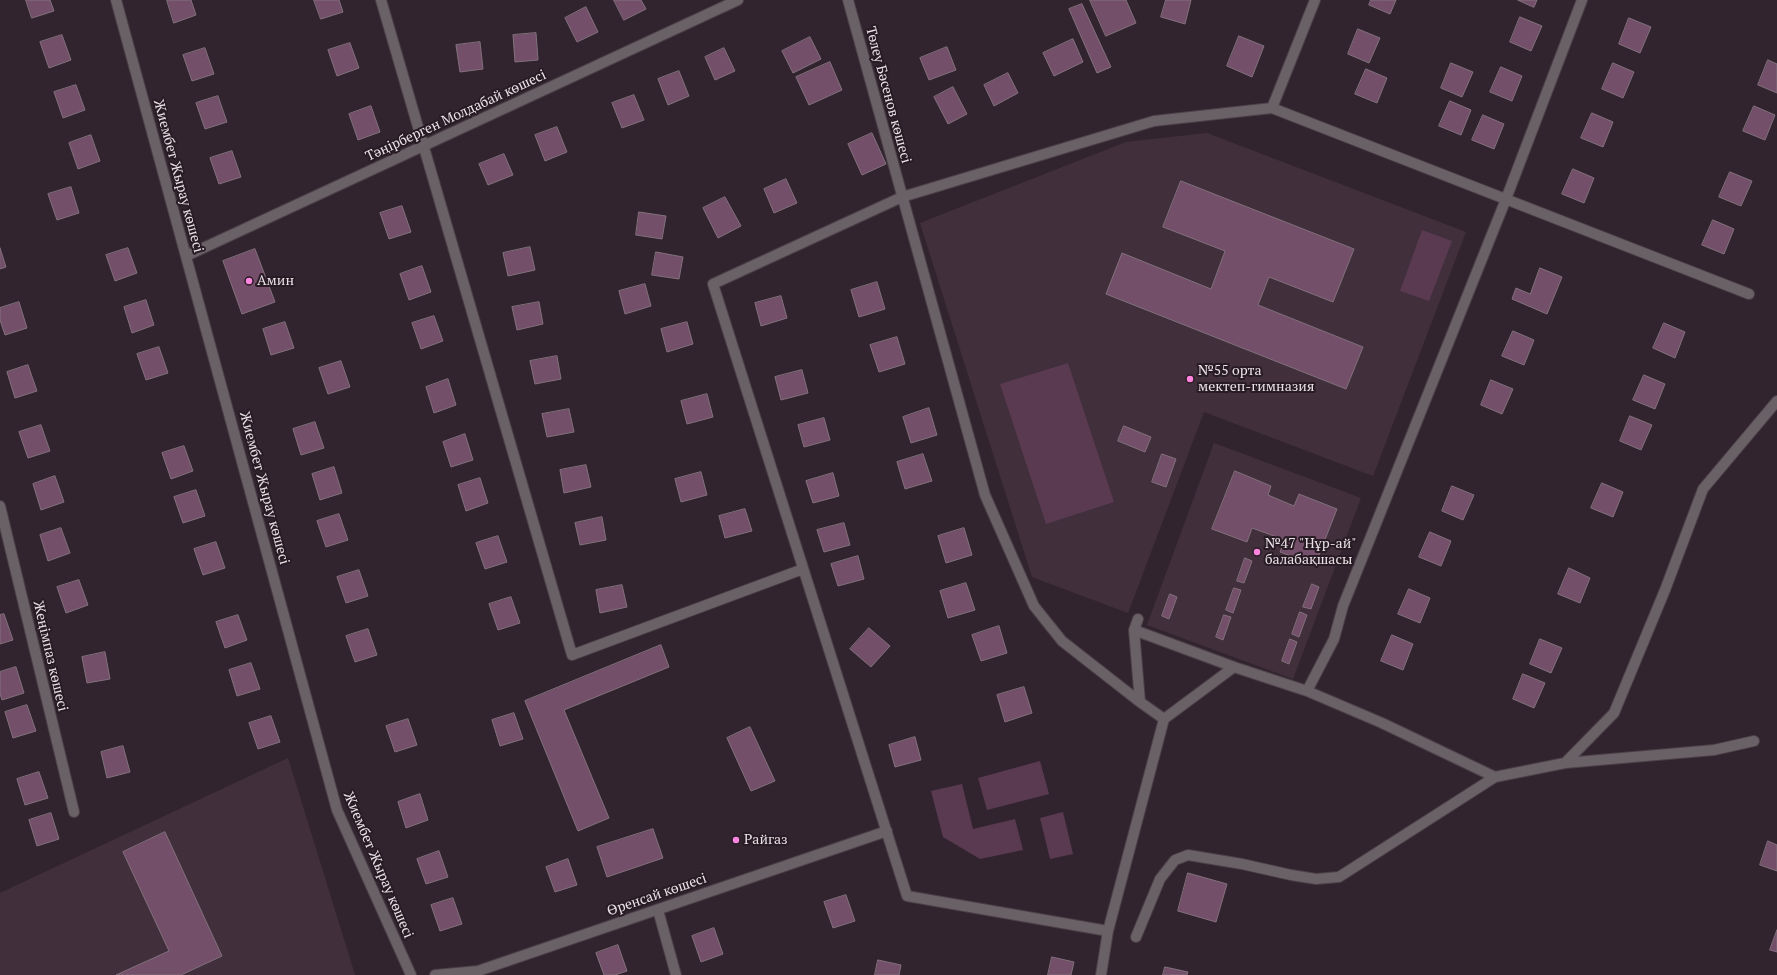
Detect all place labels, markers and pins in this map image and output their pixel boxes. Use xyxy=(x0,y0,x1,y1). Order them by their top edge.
place label: Амин xyxy=(257,273,294,289)
marker: Амин xyxy=(244,276,254,286)
place label: №55 орта мектеп-гимназия xyxy=(1198,363,1314,396)
marker: №55 орта мектеп-гимназия xyxy=(1185,374,1195,384)
place label: №47 "Нұр-ай" балабақшасы xyxy=(1265,536,1357,568)
marker: №47 "Нұр-ай" балабақшасы xyxy=(1252,547,1262,557)
place label: Райгаз xyxy=(744,832,788,848)
marker: Райгаз xyxy=(731,835,741,845)

